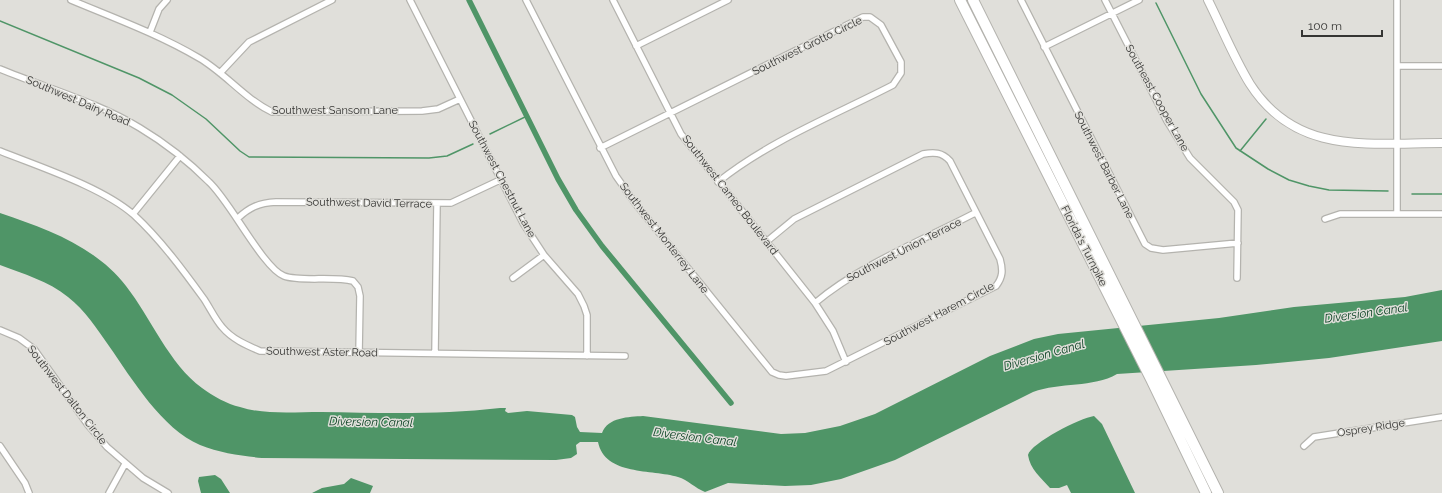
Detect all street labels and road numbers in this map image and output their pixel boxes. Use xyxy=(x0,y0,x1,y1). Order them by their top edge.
street label: Southwest Grotto Circle xyxy=(750,14,864,78)
street label: Southeast Cooper Lane xyxy=(1122,43,1192,154)
street label: Southwest Dairy Road xyxy=(24,73,132,129)
street label: Southwest Sansom Lane xyxy=(272,104,398,117)
street label: Southwest Barber Lane xyxy=(1071,109,1137,221)
street label: Southwest Chestnut Lane xyxy=(466,118,539,240)
street label: Southwest Cameo Boulevard xyxy=(679,133,781,257)
street label: Southwest Monterrey Lane xyxy=(617,180,712,296)
street label: Southwest David Terrace xyxy=(306,195,433,211)
street label: Florida's Turnpike xyxy=(1058,204,1110,289)
street label: Southwest Union Terrace xyxy=(844,215,964,285)
street label: Southwest Harem Circle xyxy=(882,279,997,349)
street label: Southwest Dalton Circle xyxy=(24,343,110,447)
street label: Southwest Aster Road xyxy=(266,345,378,359)
street label: Osprey Ridge xyxy=(1336,416,1406,440)

